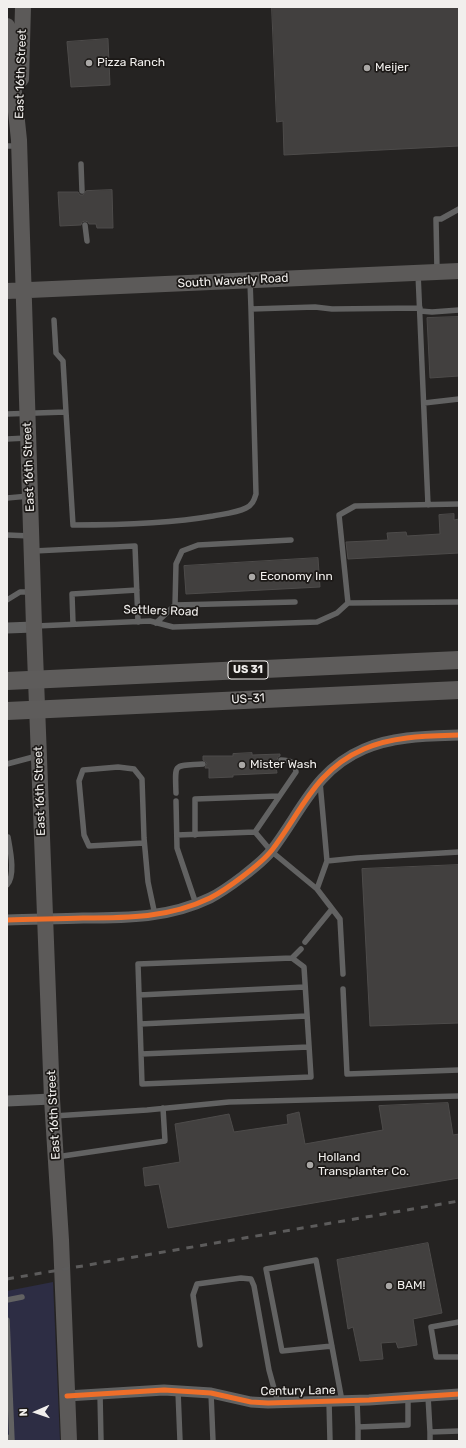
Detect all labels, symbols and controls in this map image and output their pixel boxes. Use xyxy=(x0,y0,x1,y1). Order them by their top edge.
street label: East 16th Street xyxy=(12,29,30,119)
place label: Pizza Ranch xyxy=(97,56,165,70)
marker: Pizza Ranch xyxy=(84,58,94,68)
place label: Meijer xyxy=(375,61,408,75)
marker: Meijer xyxy=(362,63,372,73)
street label: South Waverly Road xyxy=(177,271,289,291)
street label: East 16th Street xyxy=(20,422,38,512)
place label: Economy Inn xyxy=(260,570,333,584)
marker: Economy Inn xyxy=(247,572,257,582)
street label: Settlers Road xyxy=(123,602,199,620)
road number: US 31 xyxy=(228,661,268,679)
street label: US-31 xyxy=(231,691,265,707)
street label: East 16th Street xyxy=(31,746,49,836)
place label: Mister Wash xyxy=(250,758,317,772)
marker: Mister Wash xyxy=(237,760,247,770)
street label: East 16th Street xyxy=(44,1070,64,1160)
place label: Holland Transplanter Co. xyxy=(318,1151,409,1179)
marker: Holland Transplanter Co. xyxy=(305,1160,315,1170)
place label: BAM! xyxy=(397,1279,425,1293)
marker: BAM! xyxy=(384,1281,394,1291)
street label: Century Lane xyxy=(260,1383,336,1399)
north arrow xyxy=(16,1392,56,1432)
text: N xyxy=(17,1408,30,1417)

